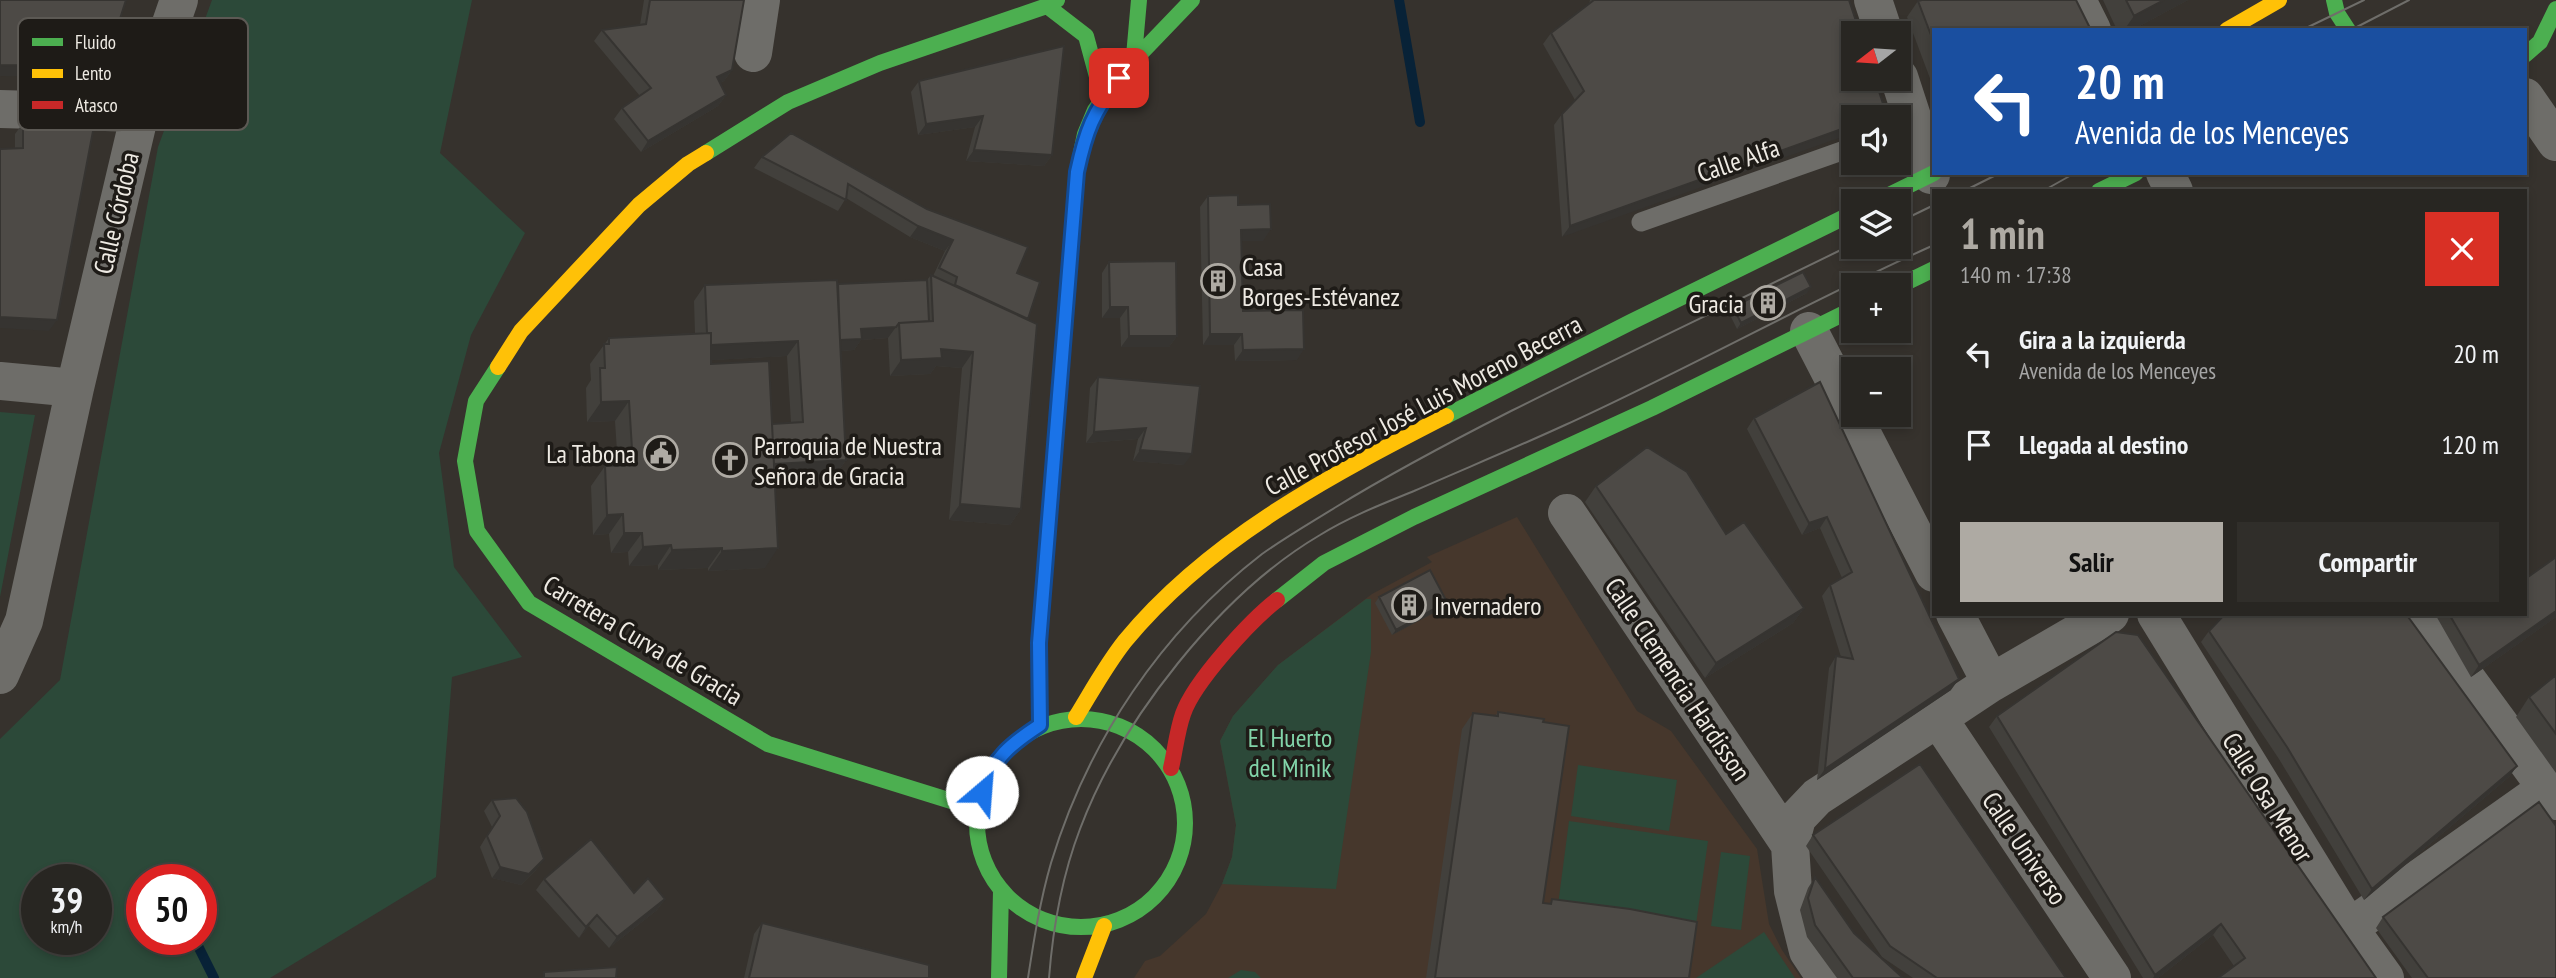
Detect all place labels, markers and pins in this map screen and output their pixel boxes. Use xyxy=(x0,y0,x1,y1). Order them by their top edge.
pin xyxy=(1089,48,1149,108)
place label: Casa Borges-Estévanez xyxy=(1242,250,1400,313)
building icon: Casa Borges-Estévanez xyxy=(1199,262,1237,300)
building icon: Gracia xyxy=(1749,284,1787,322)
place label: Gracia xyxy=(1688,287,1744,320)
place label: Parroquia de Nuestra Señora de Gracia xyxy=(754,429,942,492)
public building icon: La Tabona xyxy=(642,434,680,472)
place label: La Tabona xyxy=(546,437,636,470)
church icon: Parroquia de Nuestra Señora de Gracia xyxy=(711,441,749,479)
building icon: Invernadero xyxy=(1390,586,1428,624)
place label: Invernadero xyxy=(1434,589,1542,622)

